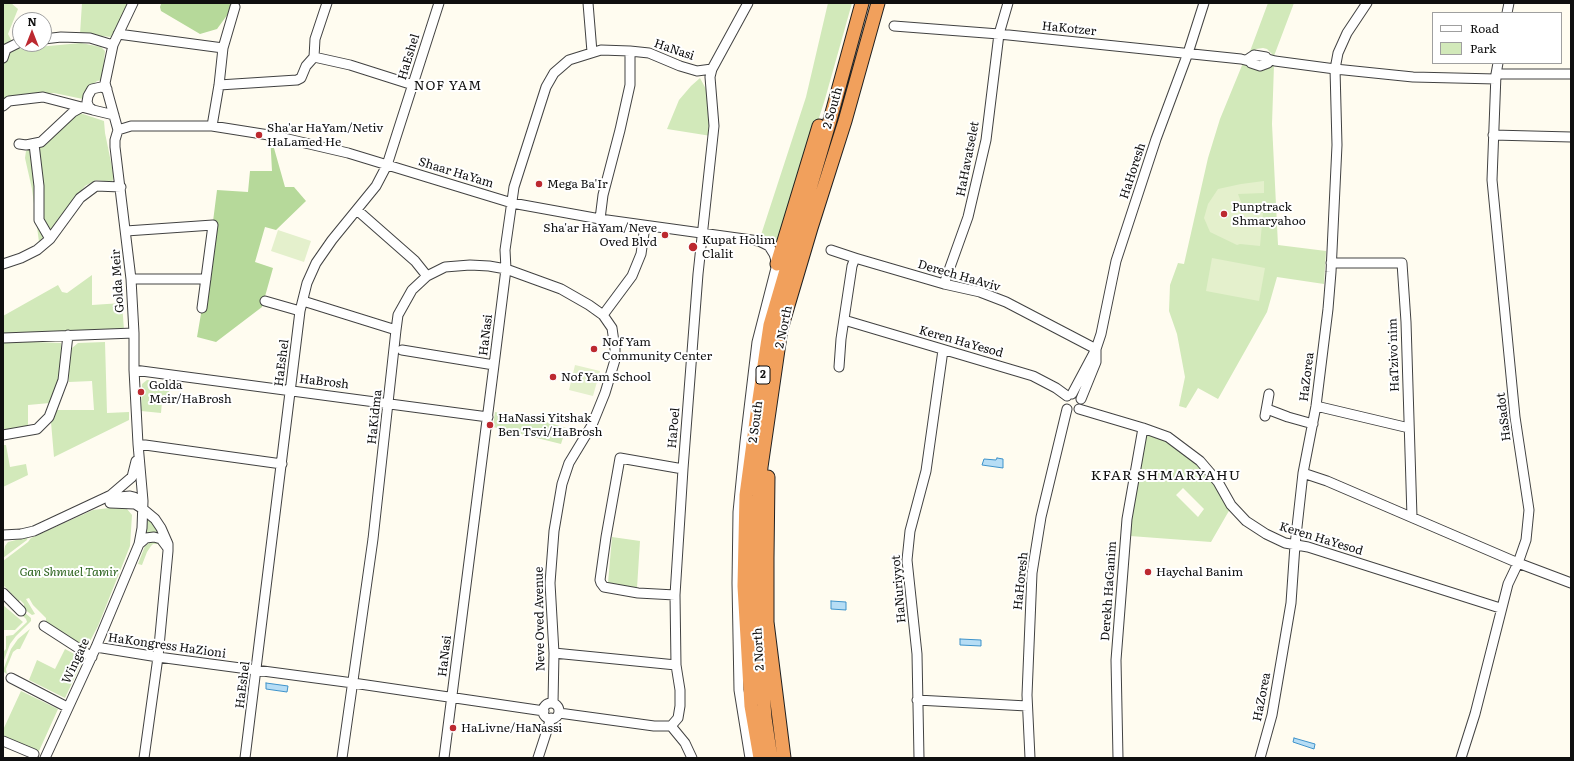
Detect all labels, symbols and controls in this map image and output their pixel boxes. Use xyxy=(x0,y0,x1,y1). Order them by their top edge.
north arrow xyxy=(12,12,52,52)
legend xyxy=(1432,12,1562,64)
text: N xyxy=(27,13,37,29)
street label: HaKotzer xyxy=(1041,19,1097,39)
text: Road xyxy=(1470,19,1499,37)
street label: HaEshel xyxy=(395,32,423,82)
street label: HaNasi xyxy=(652,36,696,64)
text: Park xyxy=(1470,39,1496,57)
district label: NOF YAM xyxy=(414,78,482,94)
street label: 2 South xyxy=(820,86,846,130)
street label: HaHavatselet xyxy=(954,120,982,198)
place label: Sha'ar HaYam/Netiv HaLamed He xyxy=(267,121,383,149)
marker: Sha'ar HaYam/Netiv HaLamed He xyxy=(254,130,264,140)
street label: HaHoresh xyxy=(1117,141,1149,201)
street label: Shaar HaYam xyxy=(417,155,495,191)
place label: Mega Ba'Ir xyxy=(547,177,608,191)
marker: Mega Ba'Ir xyxy=(534,179,544,189)
place label: Punptrack Shmaryahoo xyxy=(1232,200,1306,228)
marker: Punptrack Shmaryahoo xyxy=(1219,209,1229,219)
place label: Sha'ar HaYam/Neve Oved Blvd xyxy=(543,221,657,249)
marker: Sha'ar HaYam/Neve Oved Blvd xyxy=(660,230,670,240)
place label: Kupat Holim Clalit xyxy=(702,233,775,261)
marker: Kupat Holim Clalit xyxy=(687,241,699,253)
street label: Golda Meir xyxy=(109,249,127,313)
street label: Derech HaAviv xyxy=(916,257,1002,295)
street label: 2 North xyxy=(772,304,796,350)
street label: HaNasi xyxy=(476,313,496,357)
street label: HaTzivo'nim xyxy=(1386,318,1402,392)
street label: Keren HaYesod xyxy=(917,323,1005,361)
place label: Nof Yam Community Center xyxy=(602,335,712,363)
street label: HaEshel xyxy=(272,339,292,387)
marker: Nof Yam Community Center xyxy=(589,344,599,354)
street label: HaZorea xyxy=(1297,352,1317,402)
road number: 2 xyxy=(756,366,770,384)
place label: Nof Yam School xyxy=(561,370,651,384)
street label: HaBrosh xyxy=(298,372,350,392)
marker: Nof Yam School xyxy=(548,372,558,382)
place label: Golda Meir/HaBrosh xyxy=(149,378,232,406)
marker: Golda Meir/HaBrosh xyxy=(136,387,146,397)
street label: HaKidma xyxy=(365,389,385,445)
street label: HaSadot xyxy=(1494,392,1514,442)
street label: 2 South xyxy=(746,400,766,444)
street label: HaPoel xyxy=(665,407,683,449)
place label: HaNassi Yitshak Ben Tsvi/HaBrosh xyxy=(498,411,602,439)
marker: HaNassi Yitshak Ben Tsvi/HaBrosh xyxy=(485,420,495,430)
district label: KFAR SHMARYAHU xyxy=(1091,468,1241,484)
street label: Keren HaYesod xyxy=(1277,519,1365,559)
street label: Derekh HaGanim xyxy=(1098,541,1120,641)
street label: HaHoresh xyxy=(1011,551,1031,611)
street label: HaNuriyyot xyxy=(889,554,909,624)
park label: Gan Shmuel Tamir xyxy=(20,565,118,579)
place label: Haychal Banim xyxy=(1156,565,1243,579)
street label: Neve Oved Avenue xyxy=(532,566,548,672)
marker: Haychal Banim xyxy=(1143,567,1153,577)
street label: 2 North xyxy=(751,627,767,671)
street label: HaKongress HaZioni xyxy=(107,631,227,661)
street label: HaNasi xyxy=(435,634,455,678)
street label: Wingate xyxy=(59,636,93,686)
street label: HaEshel xyxy=(233,661,253,709)
street label: HaZorea xyxy=(1250,671,1274,723)
place label: HaLivne/HaNassi xyxy=(461,721,562,735)
marker: HaLivne/HaNassi xyxy=(448,723,458,733)

